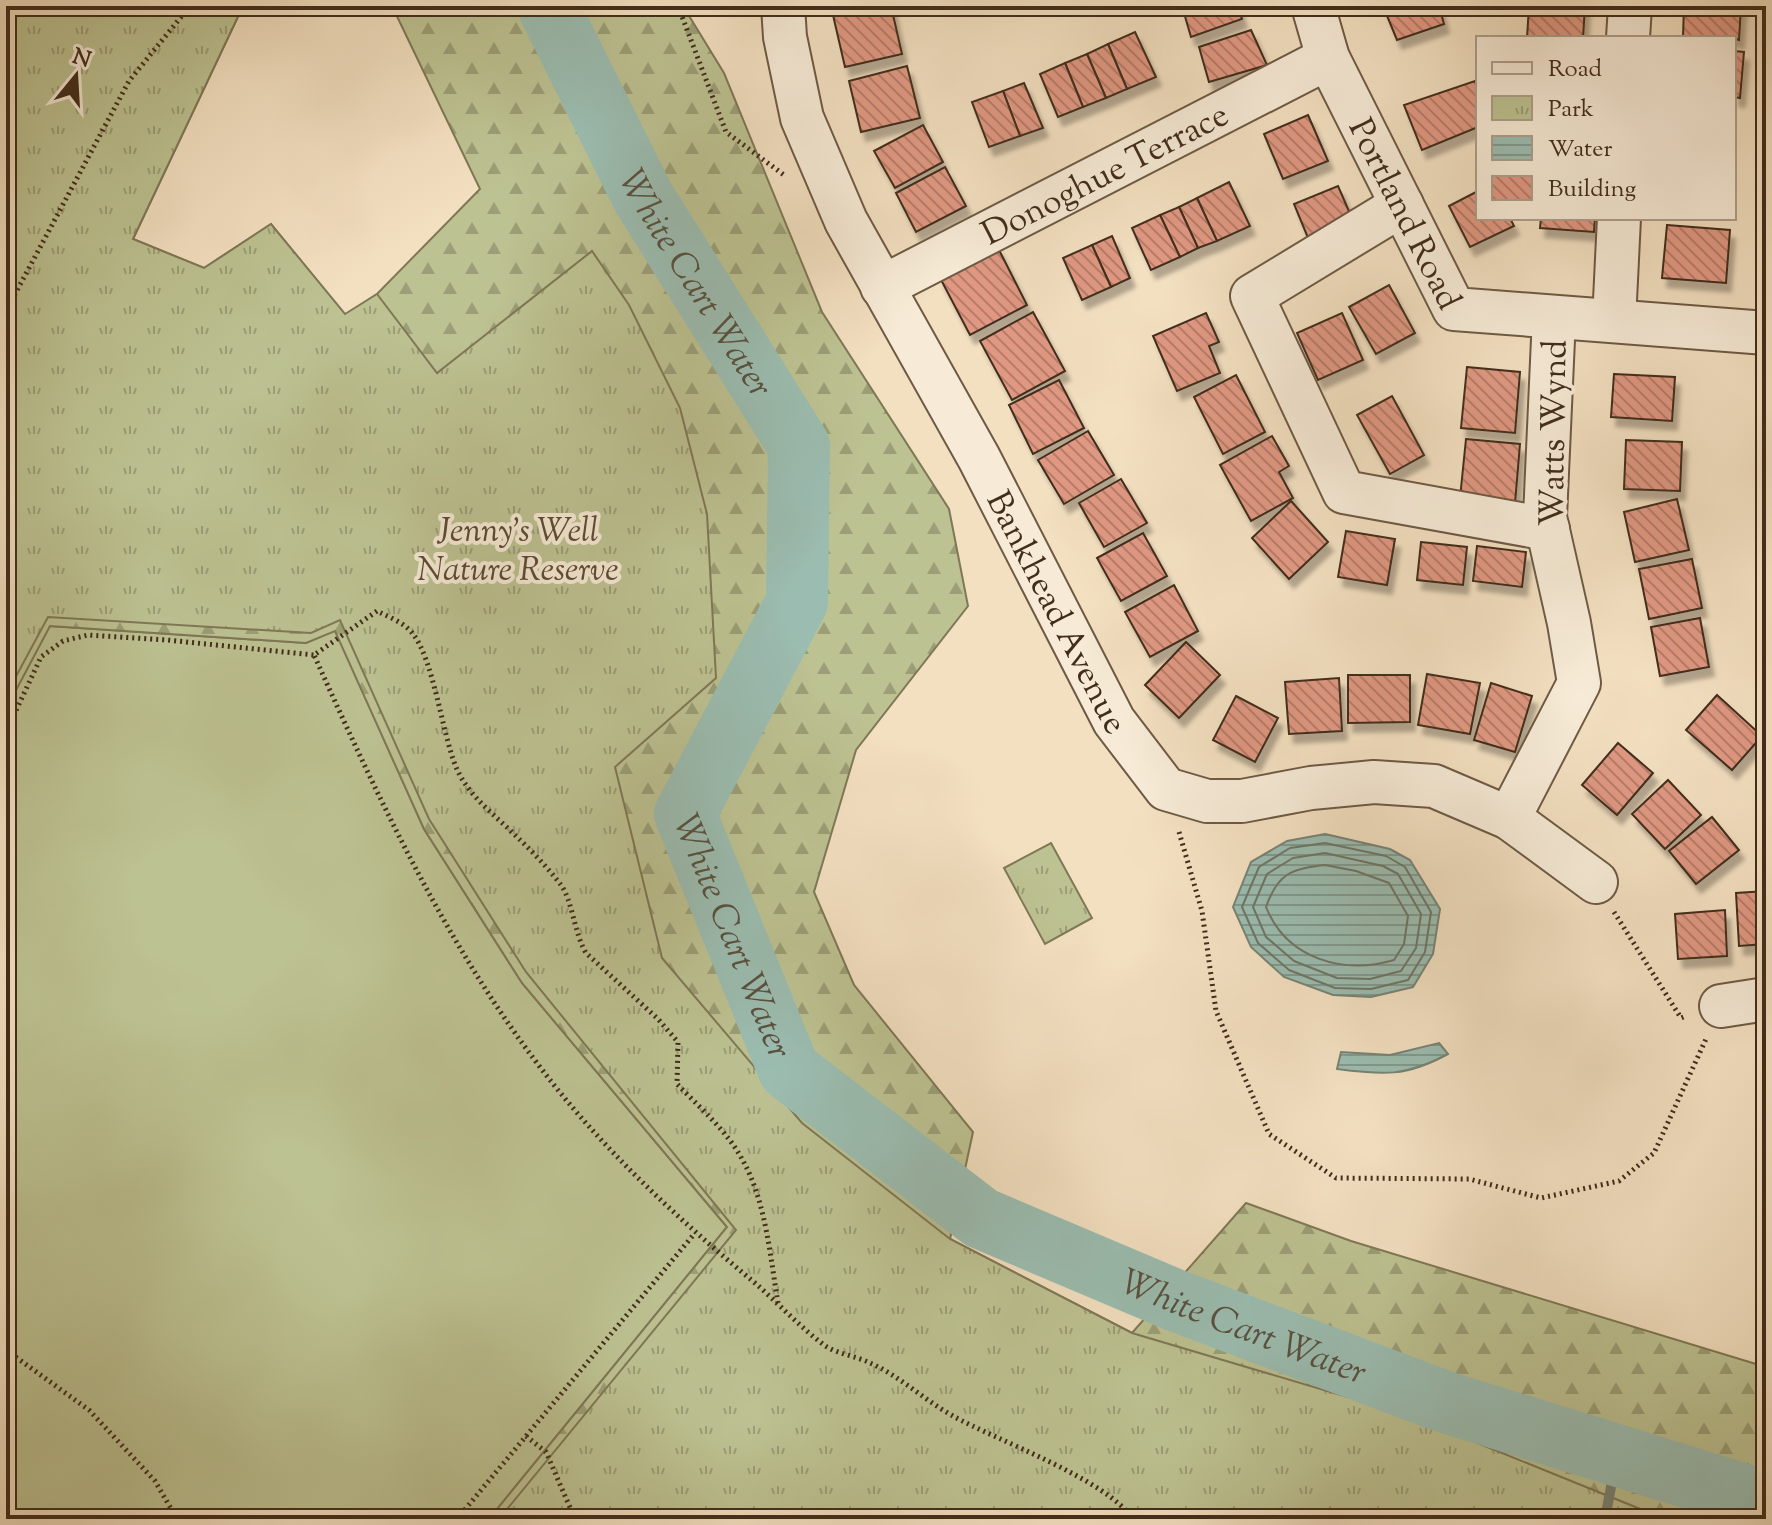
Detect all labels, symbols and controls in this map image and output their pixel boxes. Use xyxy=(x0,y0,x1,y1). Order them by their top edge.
north arrow xyxy=(36,36,116,116)
legend xyxy=(1476,36,1736,220)
text: N xyxy=(68,42,95,78)
text: Road xyxy=(1548,53,1602,87)
street label: Donoghue Terrace xyxy=(974,92,1238,260)
text: Park xyxy=(1548,93,1594,127)
street label: Portland Road xyxy=(1334,111,1472,319)
text: Water xyxy=(1548,133,1612,167)
water label: White Cart Water xyxy=(603,161,784,409)
text: Building xyxy=(1548,173,1637,207)
street label: Watts Wynd xyxy=(1529,339,1582,527)
street label: Bankhead Avenue xyxy=(972,483,1137,746)
park label: Jenny's Well Nature Reserve xyxy=(417,508,619,596)
water label: White Cart Water xyxy=(658,807,804,1068)
water label: White Cart Water xyxy=(1111,1258,1374,1400)

